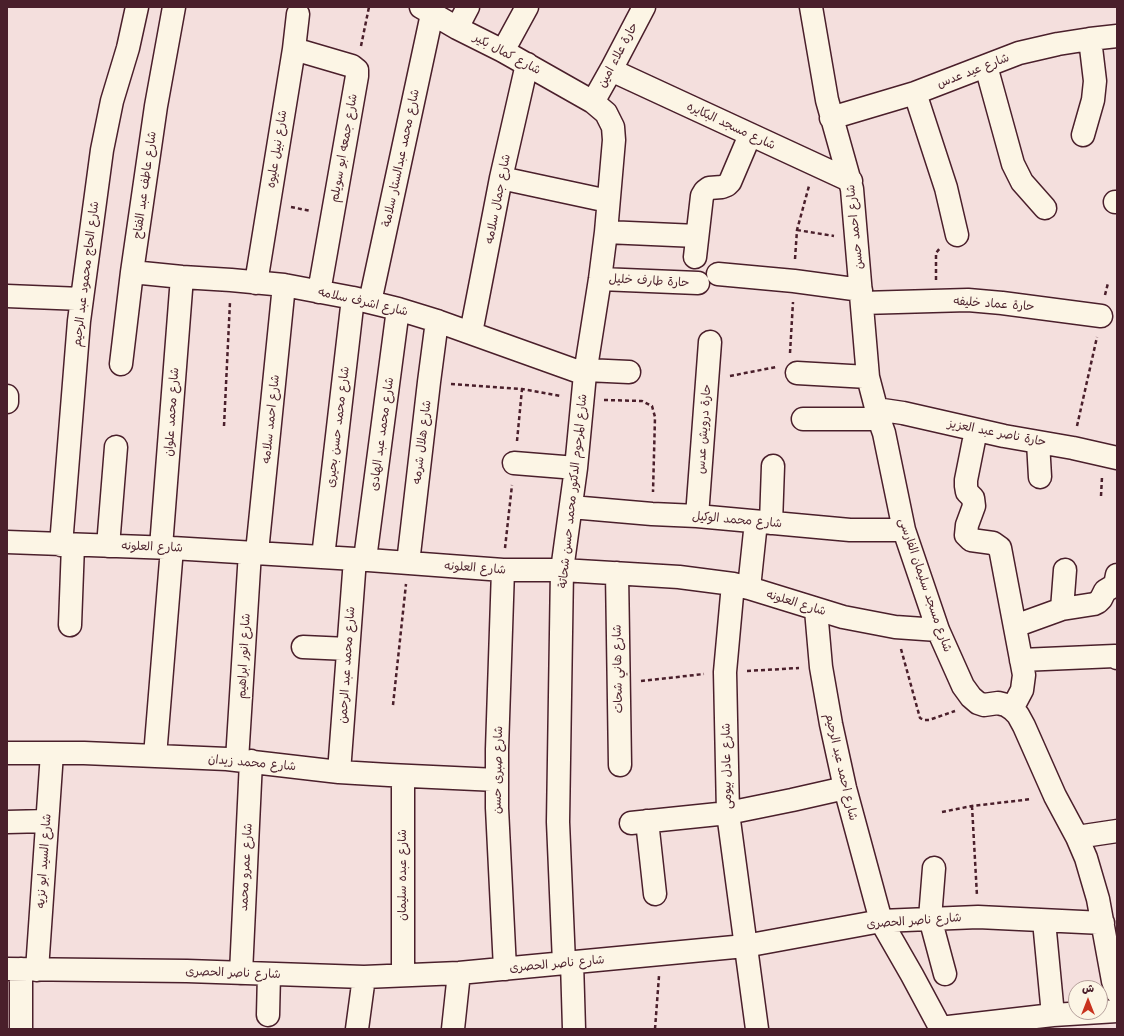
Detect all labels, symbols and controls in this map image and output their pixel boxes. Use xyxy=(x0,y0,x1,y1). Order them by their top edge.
street label: حارة علاء امين xyxy=(595,20,641,90)
street label: شارع كمال بكير xyxy=(471,30,543,78)
street label: شارع عيد عدس xyxy=(935,51,1011,91)
street label: شارع محمد عبدالستار سلامة xyxy=(379,88,423,228)
street label: شارع جمعه ابو سويلم xyxy=(327,93,361,203)
street label: شارع مسجد البكايره xyxy=(684,99,778,153)
street label: شارع نبيل عليوه xyxy=(264,109,290,189)
street label: شارع عاطف عبد الفتاح xyxy=(130,130,160,240)
street label: شارع جمال سلامه xyxy=(482,153,514,245)
street label: شارع احمد حسن xyxy=(843,184,867,270)
street label: شارع الحاج محمود عبد الرحيم xyxy=(70,200,102,348)
street label: حارة طارف خليل xyxy=(608,272,690,290)
street label: شارع اشرف سلامه xyxy=(317,285,409,319)
street label: حارة عماد خليفه xyxy=(953,294,1035,314)
street label: شارع محمد حسن بحيرى xyxy=(323,366,353,488)
street label: شارع محمد علوان xyxy=(162,367,182,457)
street label: شارع احمد سلامه xyxy=(259,374,283,464)
street label: شارع محمد عبد الهادى xyxy=(367,376,397,492)
street label: حارة درويش عدس xyxy=(694,384,714,474)
street label: شارع المرحوم الدكتور محمد حسن شحاتة xyxy=(556,393,590,589)
street label: شارع هلال شرمه xyxy=(410,399,434,485)
street label: حارة ناصر عبد العزيز xyxy=(947,416,1047,450)
street label: شارع محمد الوكيل xyxy=(691,509,783,531)
street label: شارع مسجد سليمان الفارسى xyxy=(895,516,955,654)
street label: شارع العلونه xyxy=(121,539,183,555)
street label: شارع العلونه xyxy=(444,559,506,577)
street label: شارع العلونه xyxy=(764,587,828,619)
street label: شارع محمد عبد الرحمن xyxy=(336,606,358,724)
street label: شارع انور ابراهيم xyxy=(235,613,253,699)
street label: شارع هاني شحات xyxy=(610,624,626,714)
street label: شارع احمد عبد الرحيم xyxy=(822,712,860,822)
street label: شارع عادل بيومى xyxy=(719,723,735,809)
street label: شارع صبرى حسن xyxy=(490,726,506,814)
street label: شارع محمد زيدان xyxy=(207,752,297,774)
street label: شارع السيد ابو نزيه xyxy=(34,813,54,909)
street label: شارع عمرو محمد xyxy=(237,823,255,911)
street label: شارع عبده سليمان xyxy=(396,829,410,921)
street label: شارع ناصر الحصرى xyxy=(866,910,962,932)
street label: شارع ناصر الحصرى xyxy=(509,953,605,975)
street label: شارع ناصر الحصرى xyxy=(185,964,281,982)
north arrow xyxy=(1068,980,1108,1020)
text: ش xyxy=(1082,982,1094,995)

